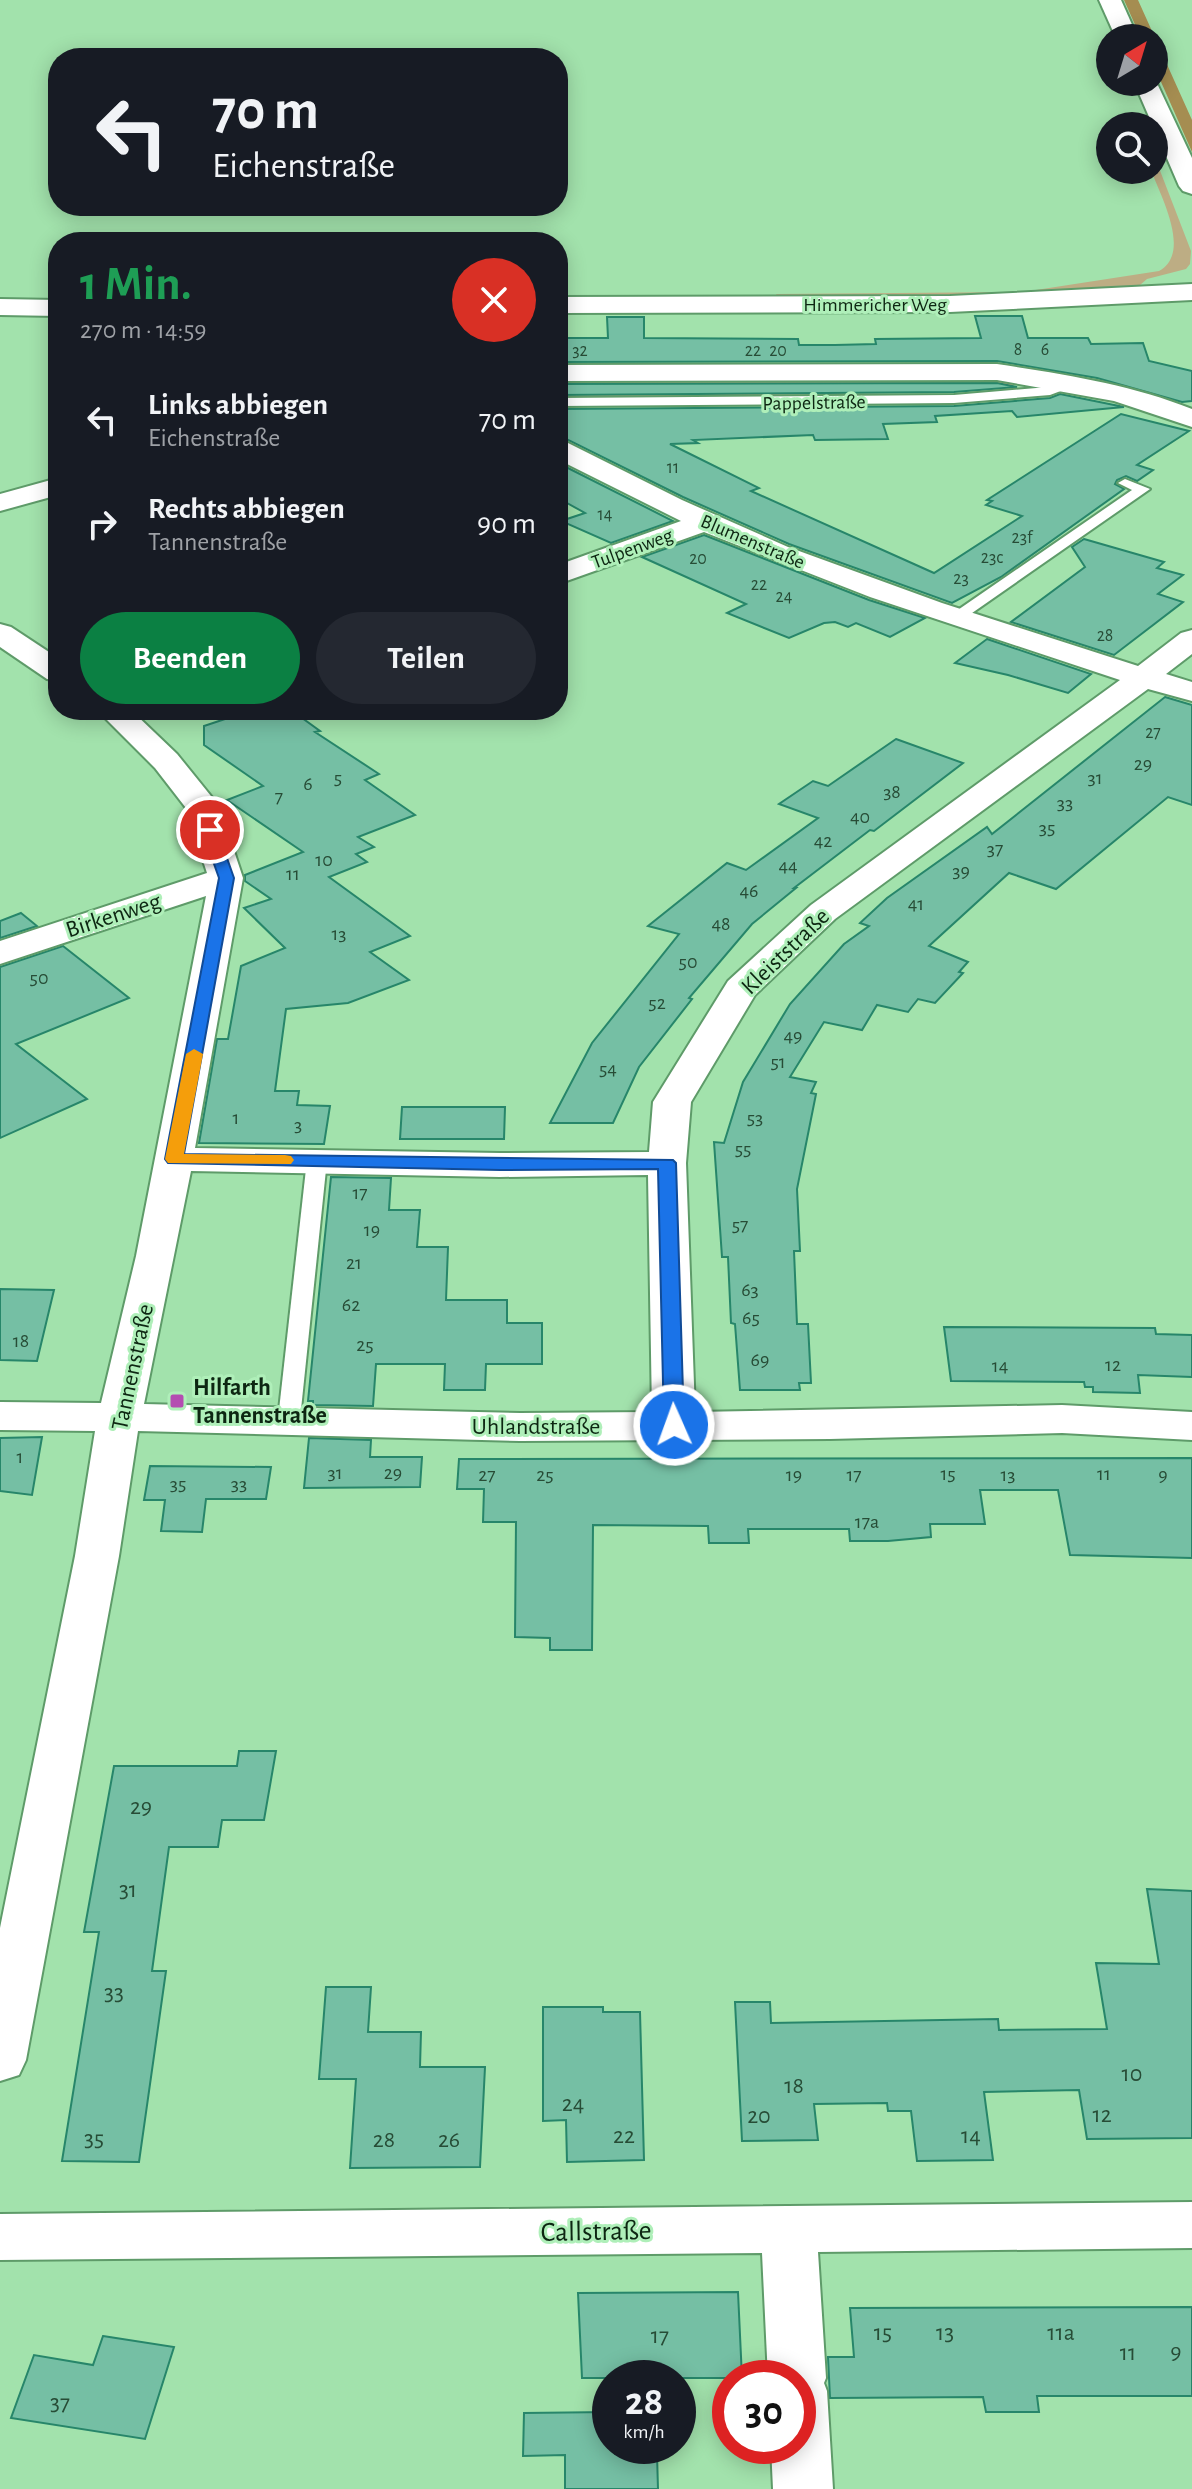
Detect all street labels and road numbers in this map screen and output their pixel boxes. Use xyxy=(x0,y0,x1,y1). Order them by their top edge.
street label: Himmericher Weg xyxy=(803,295,947,315)
street label: Pappelstraße xyxy=(762,392,866,414)
street label: Blumenstraße xyxy=(698,511,808,573)
street label: Tulpenweg xyxy=(589,525,676,573)
street label: Birkenweg xyxy=(63,889,164,943)
street label: Kleiststraße xyxy=(737,904,834,999)
street label: Tannenstraße xyxy=(108,1302,158,1433)
street label: Uhlandstraße xyxy=(472,1415,600,1439)
street label: Callstraße xyxy=(540,2217,652,2247)

